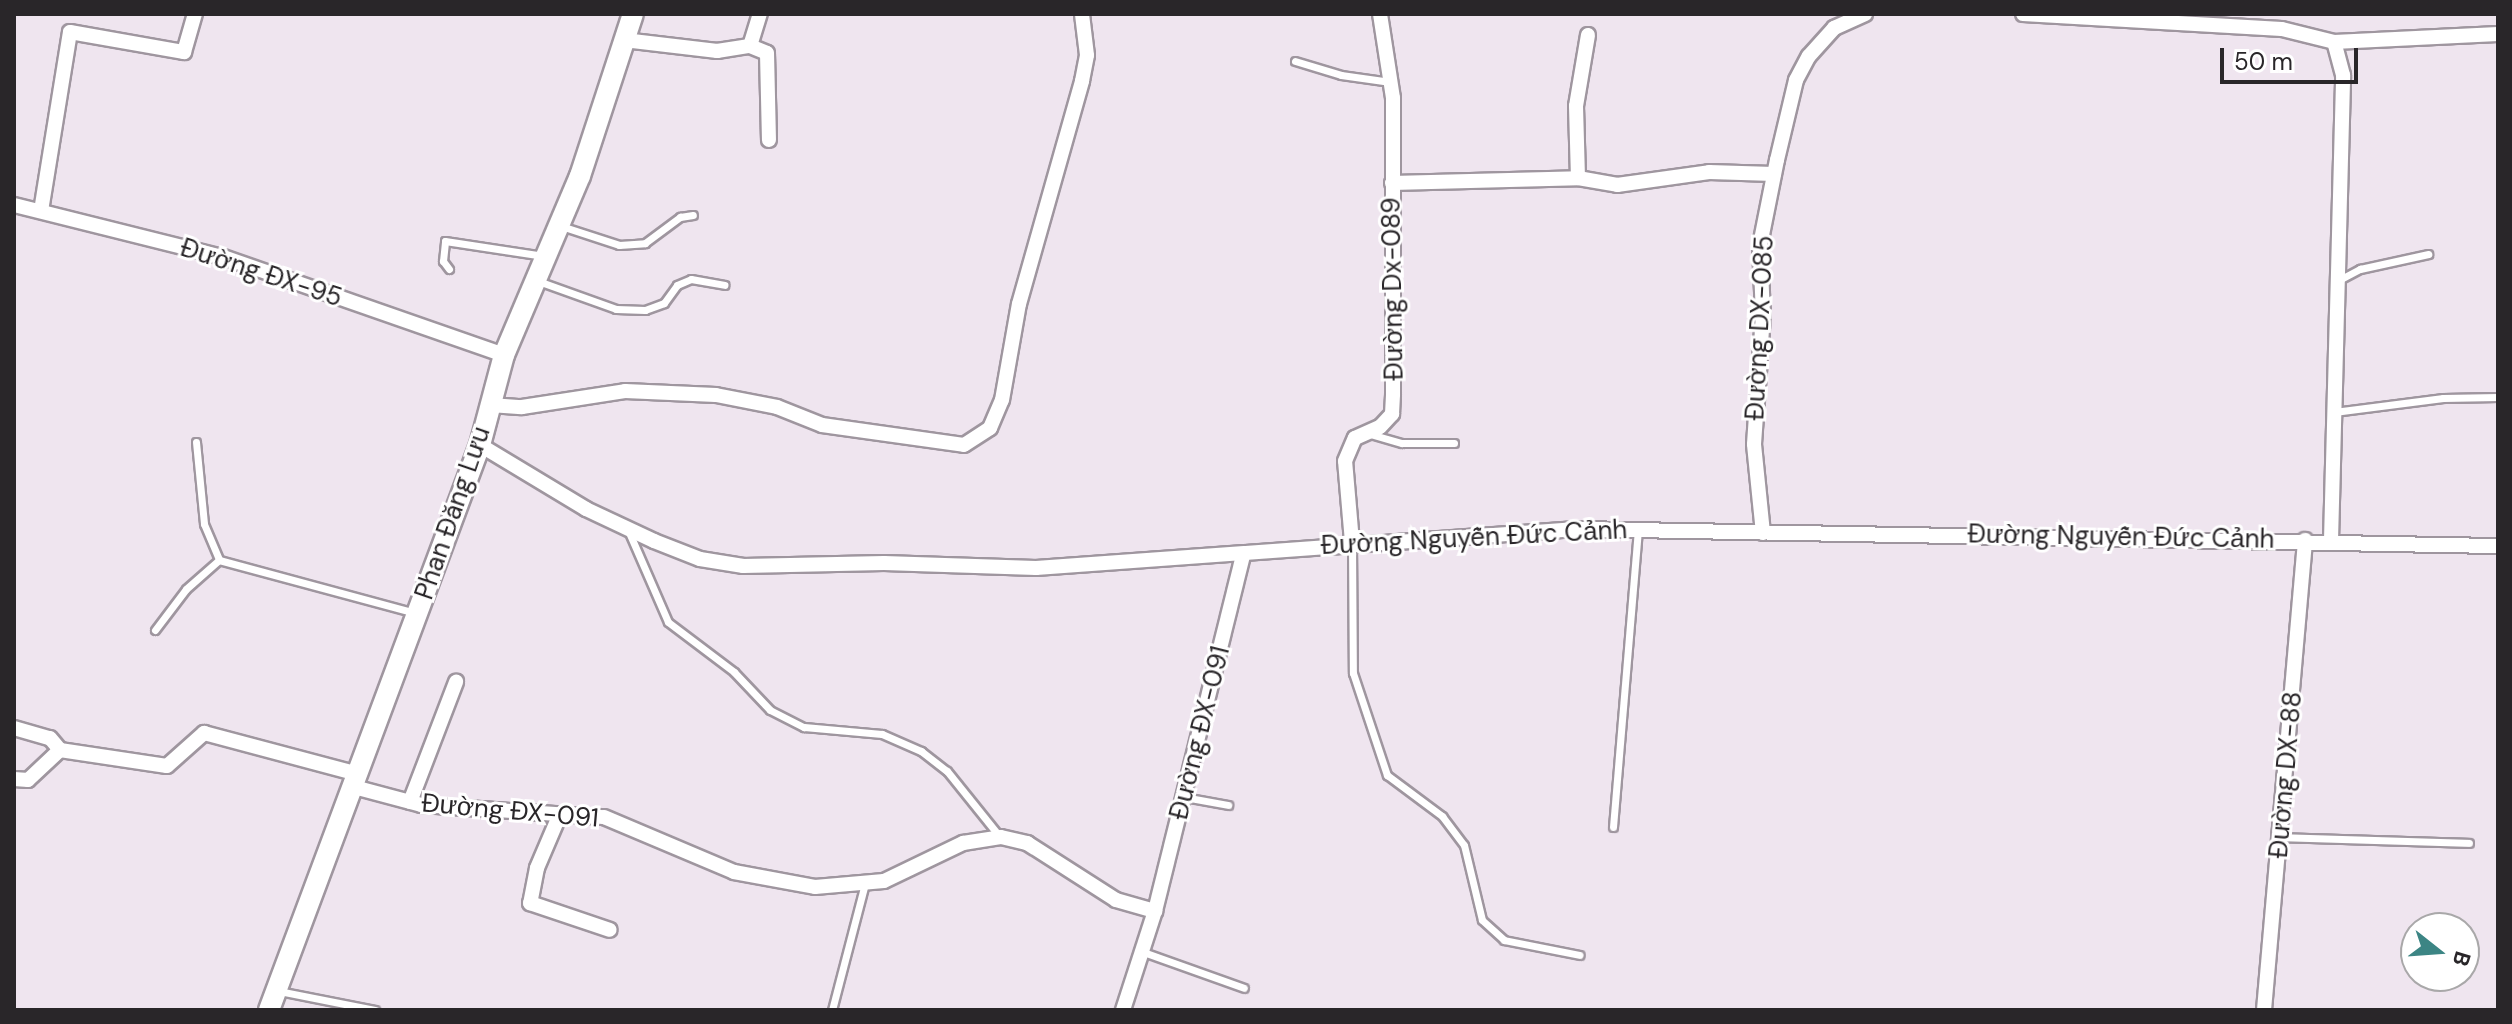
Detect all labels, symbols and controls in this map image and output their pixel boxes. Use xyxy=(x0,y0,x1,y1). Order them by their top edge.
scale bar xyxy=(2224,32,2362,82)
text: 50 m xyxy=(2234,46,2293,77)
street label: Đường Dx-089 xyxy=(1376,197,1410,381)
street label: Đường ĐX-95 xyxy=(176,232,346,314)
street label: Đường DX-085 xyxy=(1740,235,1780,421)
street label: Phan Đăng Lưu xyxy=(409,422,497,604)
street label: Đường Nguyễn Đức Cảnh xyxy=(1320,514,1628,562)
street label: Đường Nguyễn Đức Cảnh xyxy=(1967,519,2275,555)
street label: Đường ĐX-091 xyxy=(1163,643,1237,823)
street label: Đường DX-88 xyxy=(2263,690,2309,860)
street label: Đường ĐX-091 xyxy=(420,788,600,834)
north arrow xyxy=(2400,912,2480,992)
text: B xyxy=(2446,948,2477,970)

